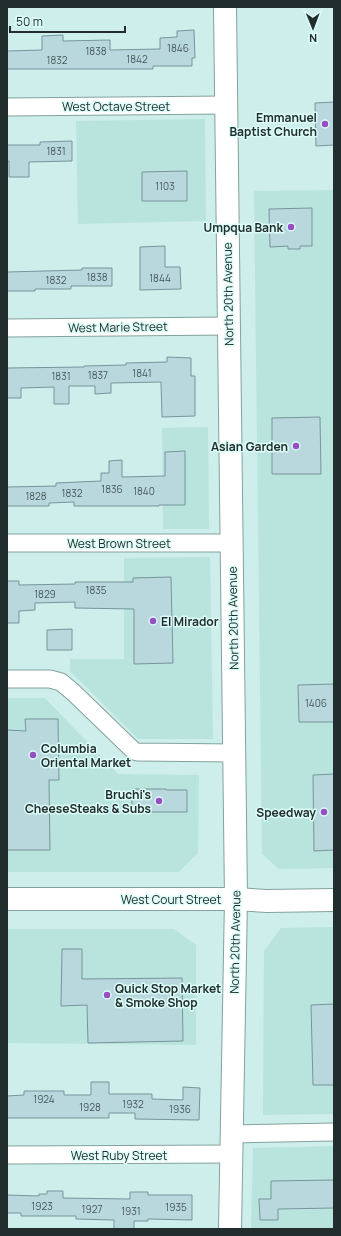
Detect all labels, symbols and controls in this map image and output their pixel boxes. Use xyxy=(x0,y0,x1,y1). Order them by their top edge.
scale bar xyxy=(10,8,125,34)
north arrow xyxy=(293,8,333,48)
text: 50 m xyxy=(16,13,43,30)
text: N xyxy=(309,31,317,46)
house number: 1846 xyxy=(167,41,189,55)
house number: 1838 xyxy=(85,44,107,58)
house number: 1842 xyxy=(126,52,148,66)
house number: 1832 xyxy=(47,53,68,67)
street label: West Octave Street xyxy=(62,98,170,115)
place label: Emmanuel Baptist Church xyxy=(230,109,317,140)
marker: Emmanuel Baptist Church xyxy=(320,119,330,129)
house number: 1831 xyxy=(46,144,66,158)
house number: 1103 xyxy=(155,179,175,193)
place label: Umpqua Bank xyxy=(204,219,284,236)
marker: Umpqua Bank xyxy=(286,222,296,232)
street label: North 20th Avenue xyxy=(219,242,237,346)
house number: 1838 xyxy=(86,270,108,284)
house number: 1844 xyxy=(149,271,171,285)
house number: 1832 xyxy=(46,273,67,287)
street label: West Marie Street xyxy=(68,318,168,336)
house number: 1841 xyxy=(132,366,152,380)
house number: 1837 xyxy=(88,368,108,382)
house number: 1831 xyxy=(51,369,71,383)
place label: Asian Garden xyxy=(211,438,288,455)
marker: Asian Garden xyxy=(291,441,301,451)
house number: 1836 xyxy=(101,482,123,496)
house number: 1840 xyxy=(133,484,155,498)
house number: 1832 xyxy=(62,486,83,500)
house number: 1828 xyxy=(25,489,47,503)
street label: West Brown Street xyxy=(67,535,171,552)
street label: North 20th Avenue xyxy=(224,566,242,670)
house number: 1835 xyxy=(85,583,107,597)
house number: 1829 xyxy=(34,587,56,601)
place label: El Mirador xyxy=(161,613,219,630)
marker: El Mirador xyxy=(148,616,158,626)
house number: 1406 xyxy=(305,696,327,710)
place label: Columbia Oriental Market xyxy=(41,740,131,771)
marker: Columbia Oriental Market xyxy=(28,750,38,760)
place label: Bruchi's CheeseSteaks & Subs xyxy=(25,786,151,817)
marker: Bruchi's CheeseSteaks & Subs xyxy=(154,796,164,806)
place label: Speedway xyxy=(256,804,316,821)
marker: Speedway xyxy=(319,807,329,817)
street label: North 20th Avenue xyxy=(226,890,244,994)
street label: West Court Street xyxy=(121,891,221,908)
place label: Quick Stop Market & Smoke Shop xyxy=(115,980,221,1011)
marker: Quick Stop Market & Smoke Shop xyxy=(102,990,112,1000)
house number: 1924 xyxy=(33,1092,55,1106)
house number: 1932 xyxy=(122,1097,144,1111)
house number: 1928 xyxy=(79,1100,101,1114)
house number: 1936 xyxy=(169,1102,191,1116)
street label: West Ruby Street xyxy=(71,1147,167,1164)
house number: 1923 xyxy=(31,1199,53,1213)
house number: 1935 xyxy=(165,1200,187,1214)
house number: 1927 xyxy=(82,1202,102,1216)
house number: 1931 xyxy=(121,1204,141,1218)

